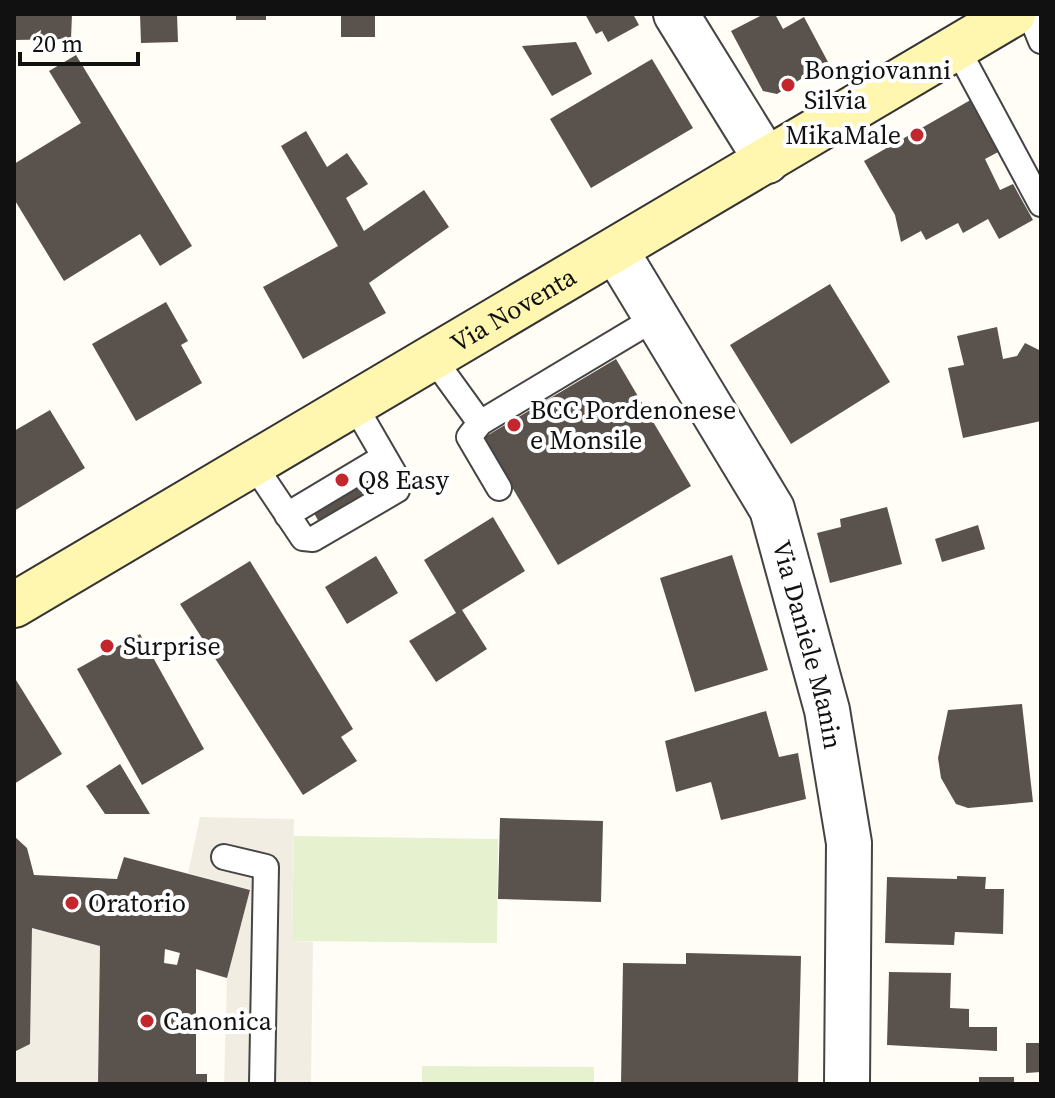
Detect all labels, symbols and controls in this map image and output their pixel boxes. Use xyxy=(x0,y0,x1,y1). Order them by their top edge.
scale bar xyxy=(20,16,138,66)
text: 20 m xyxy=(32,27,83,60)
place label: Bongiovanni Silvia xyxy=(804,52,951,118)
marker: Bongiovanni Silvia xyxy=(779,76,797,94)
place label: MikaMale xyxy=(785,117,901,153)
marker: MikaMale xyxy=(908,126,926,144)
street label: Via Noventa xyxy=(444,258,583,361)
place label: BCC Pordenonese e Monsile xyxy=(530,392,736,458)
marker: BCC Pordenonese e Monsile xyxy=(505,416,523,434)
place label: Q8 Easy xyxy=(358,462,450,498)
marker: Q8 Easy xyxy=(333,471,351,489)
street label: Via Daniele Manin xyxy=(763,536,851,752)
place label: Surprise xyxy=(123,628,221,664)
marker: Surprise xyxy=(98,637,116,655)
place label: Oratorio xyxy=(88,885,186,921)
marker: Oratorio xyxy=(63,894,81,912)
place label: Canonica xyxy=(163,1003,273,1039)
marker: Canonica xyxy=(138,1012,156,1030)

